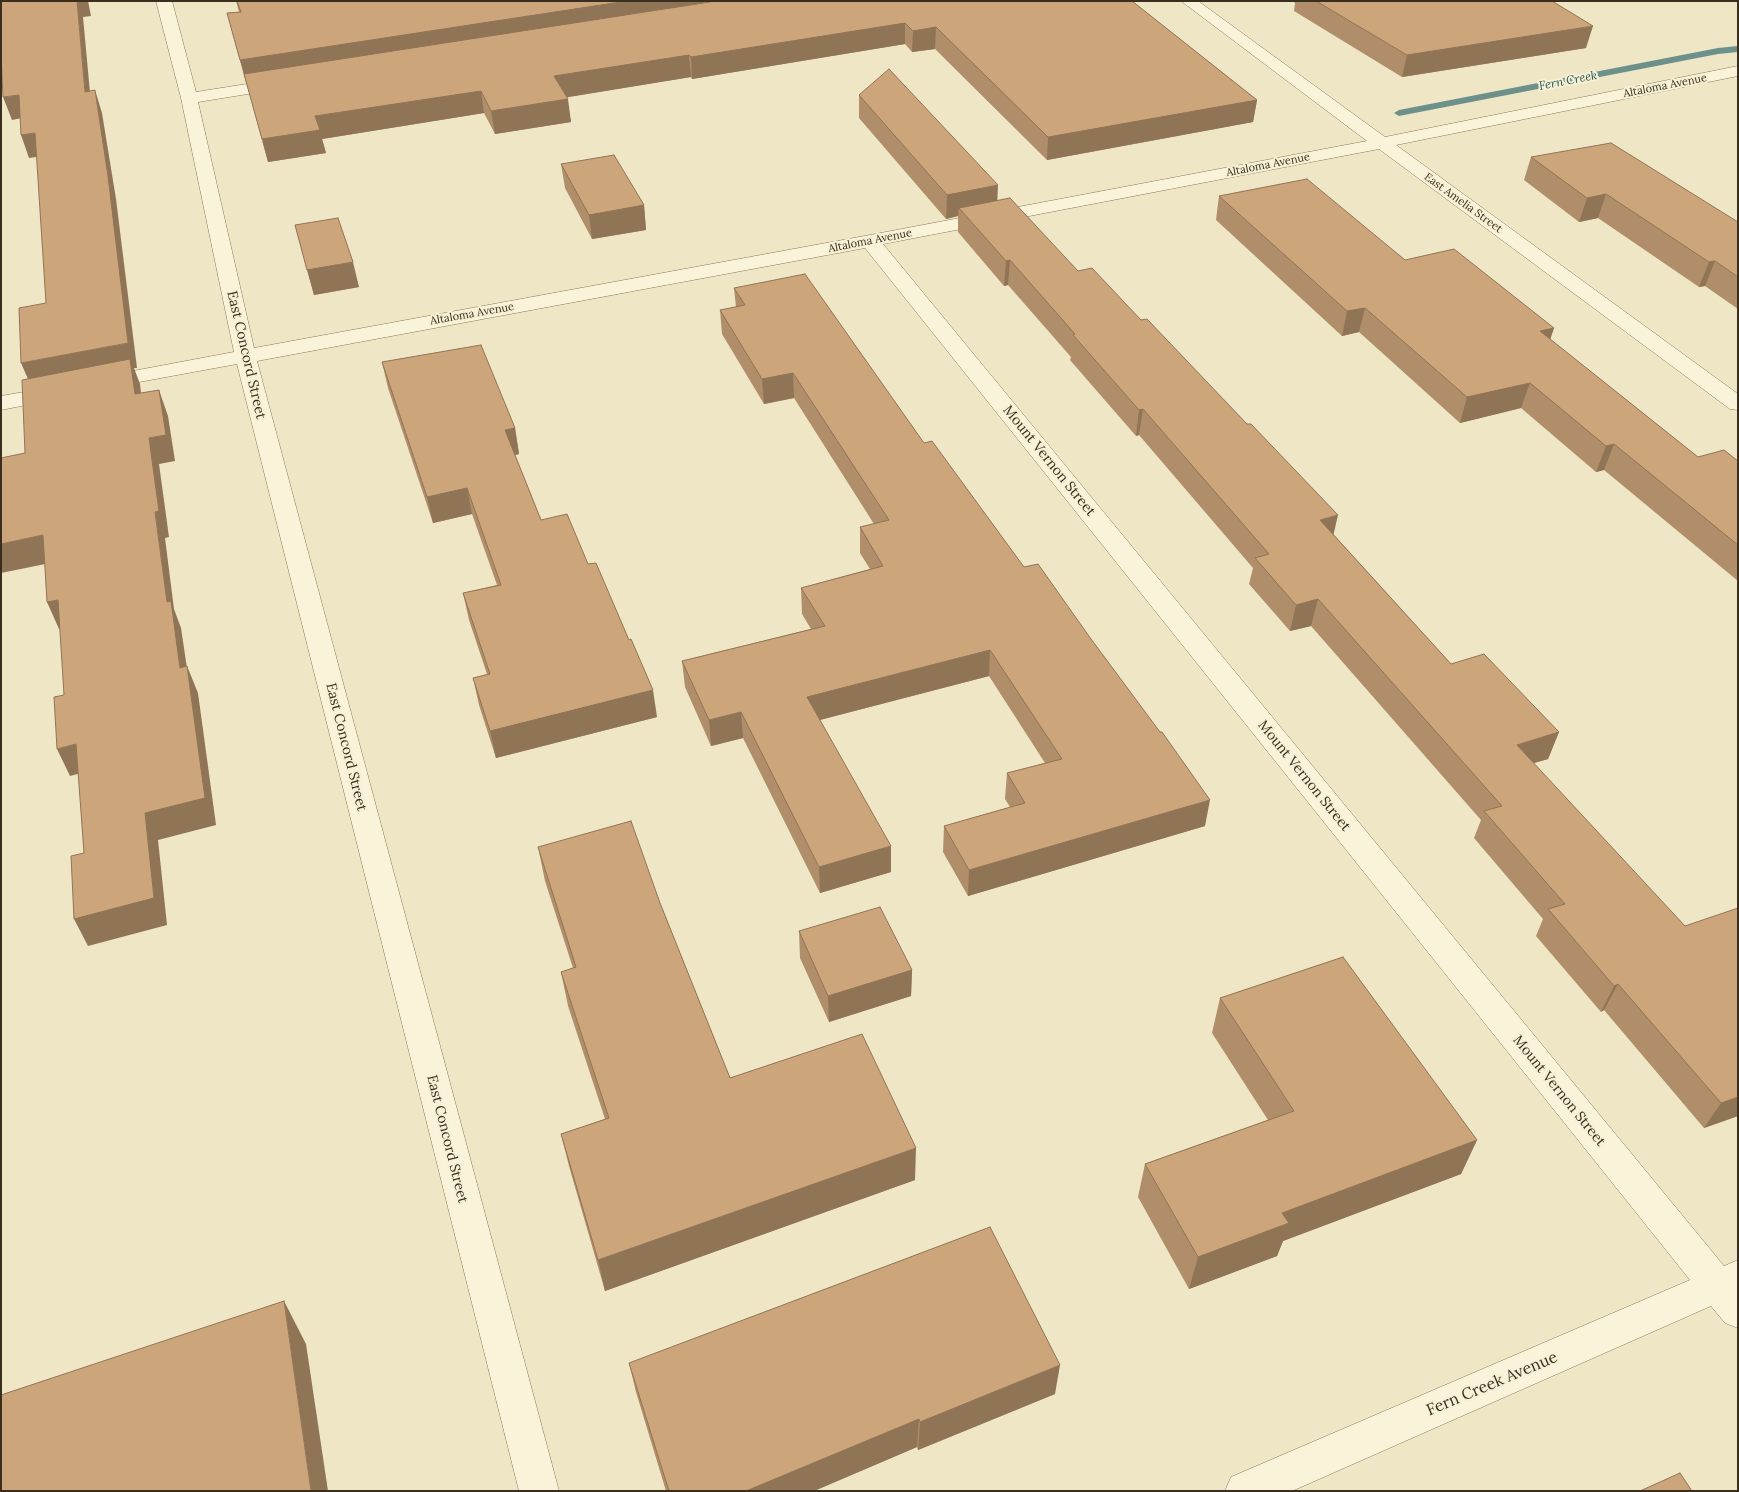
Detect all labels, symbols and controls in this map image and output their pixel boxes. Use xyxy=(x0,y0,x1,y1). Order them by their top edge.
water label: Fern Creek xyxy=(1538,68,1598,94)
street label: Altaloma Avenue xyxy=(1622,71,1708,101)
street label: Altaloma Avenue xyxy=(1225,150,1311,180)
street label: East Amelia Street xyxy=(1421,170,1505,236)
street label: Altaloma Avenue xyxy=(827,226,913,256)
street label: East Concord Street xyxy=(223,289,269,421)
street label: Altaloma Avenue xyxy=(429,300,515,328)
street label: Mount Vernon Street xyxy=(999,402,1099,520)
street label: East Concord Street xyxy=(322,681,370,813)
street label: Mount Vernon Street xyxy=(1254,717,1354,835)
street label: Mount Vernon Street xyxy=(1509,1032,1609,1150)
street label: East Concord Street xyxy=(423,1073,471,1205)
street label: Fern Creek Avenue xyxy=(1424,1348,1560,1420)

